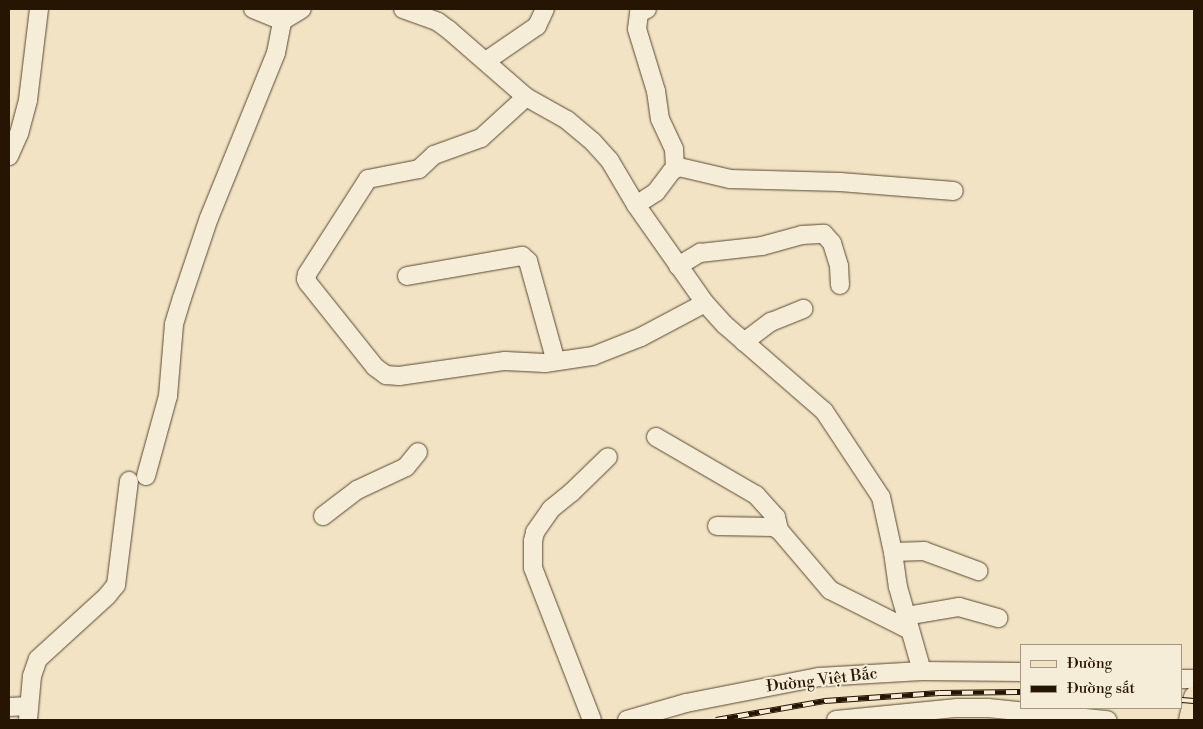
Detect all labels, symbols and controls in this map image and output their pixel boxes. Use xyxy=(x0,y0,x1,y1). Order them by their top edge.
legend xyxy=(1020,644,1183,709)
text: Đường xyxy=(1067,654,1112,673)
street label: Đường Việt Bắc xyxy=(765,664,879,696)
text: Đường sắt xyxy=(1067,679,1135,698)

